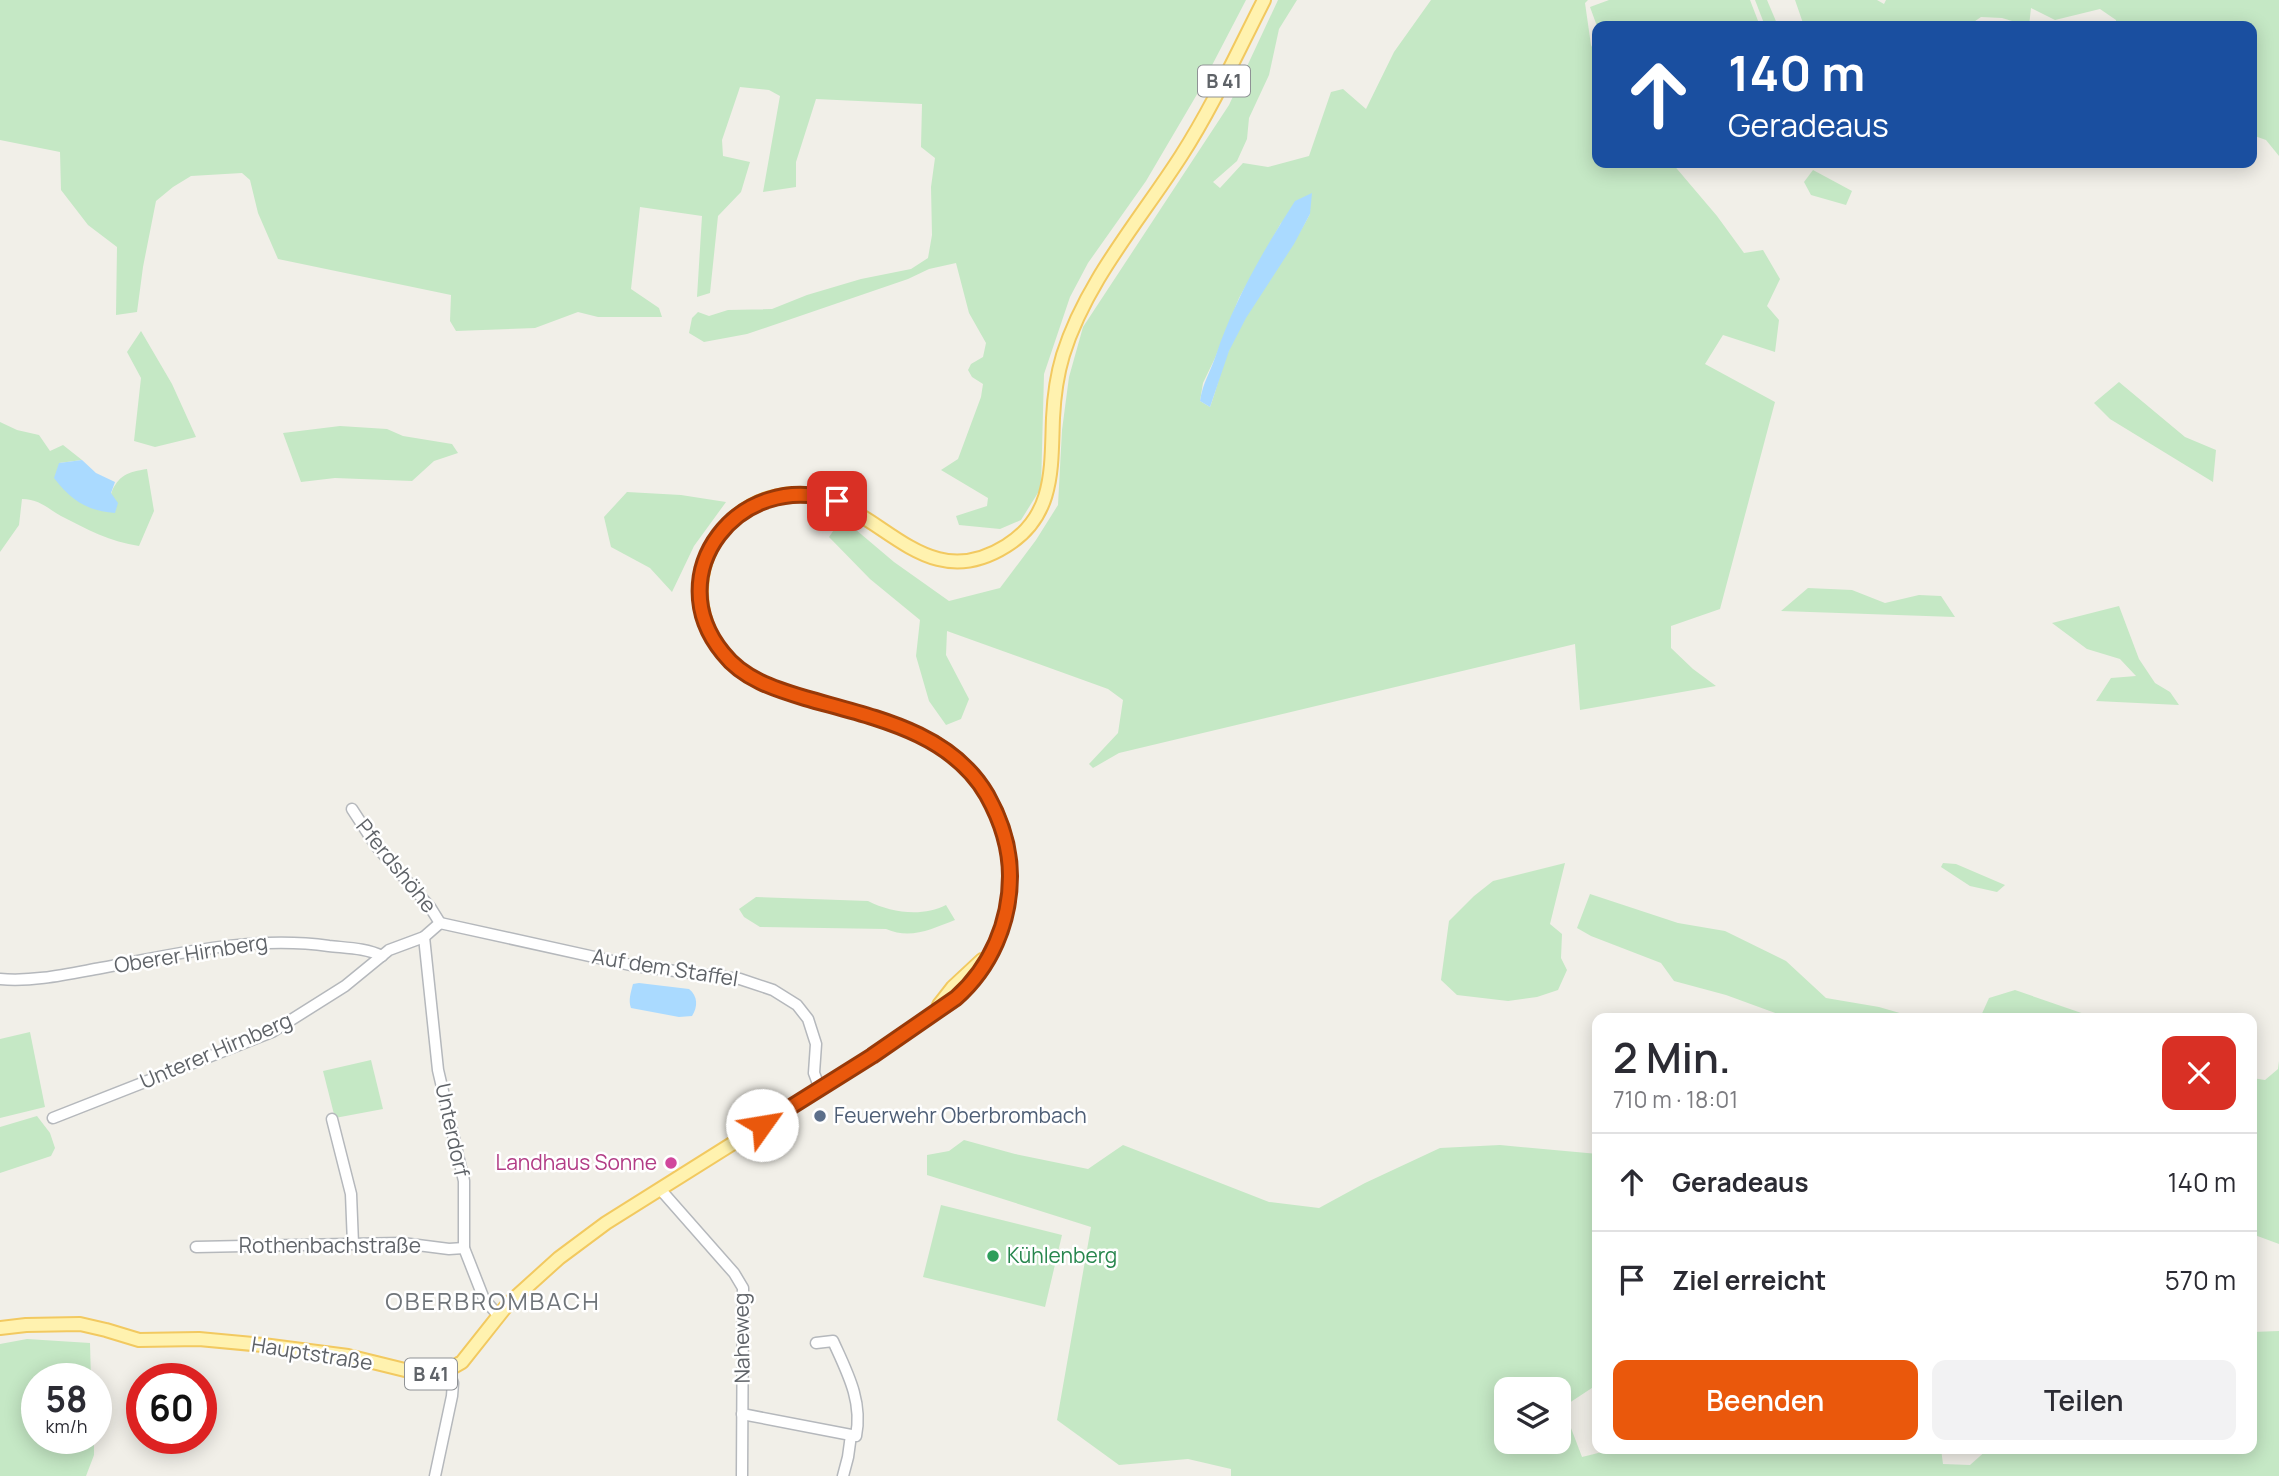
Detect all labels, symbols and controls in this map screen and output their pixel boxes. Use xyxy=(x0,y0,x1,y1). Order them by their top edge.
text: 140 m xyxy=(1728,39,1865,106)
icon: ahead xyxy=(1613,49,1704,140)
road number: B 41 xyxy=(1198,66,1250,96)
text: Geradeaus xyxy=(1728,103,1889,147)
pin xyxy=(807,471,867,531)
icon: arrive xyxy=(818,482,856,520)
street label: Pferdshöhe xyxy=(350,813,443,918)
street label: Oberer Hirnberg xyxy=(112,927,270,979)
street label: Auf dem Staffel xyxy=(590,942,740,992)
street label: Unterer Hirnberg xyxy=(135,1005,296,1095)
text: 2 Min. xyxy=(1613,1028,1731,1086)
button: close xyxy=(2162,1036,2236,1110)
street label: Unterdorf xyxy=(429,1081,477,1180)
text: 710 m · 18:01 xyxy=(1613,1083,1738,1115)
position arrow xyxy=(725,1088,799,1162)
place label: Feuerwehr Oberbrombach xyxy=(834,1101,1087,1129)
marker: Feuerwehr Oberbrombach xyxy=(812,1108,828,1124)
place label: Landhaus Sonne xyxy=(495,1148,657,1176)
marker: Landhaus Sonne xyxy=(663,1155,679,1171)
icon: ahead xyxy=(1613,1163,1651,1201)
text: Geradeaus xyxy=(1672,1164,1808,1200)
text: 140 m xyxy=(2167,1164,2236,1200)
street label: Rothenbachstraße xyxy=(239,1231,421,1259)
place label: Kühlenberg xyxy=(1007,1241,1117,1269)
marker: Kühlenberg xyxy=(985,1248,1001,1264)
icon: arrive xyxy=(1613,1261,1651,1299)
text: Ziel erreicht xyxy=(1672,1262,1826,1298)
text: 570 m xyxy=(2165,1262,2236,1298)
district label: OBERBROMBACH xyxy=(385,1284,601,1317)
street label: Naheweg xyxy=(726,1292,756,1384)
street label: Hauptstraße xyxy=(249,1330,375,1376)
road number: B 41 xyxy=(405,1358,457,1390)
button: Beenden xyxy=(1613,1360,1918,1440)
button: Teilen xyxy=(1932,1360,2236,1440)
speed limit sign: 60 xyxy=(126,1363,217,1454)
text: 58 xyxy=(46,1375,87,1423)
map controls xyxy=(1494,1377,1571,1454)
button: layers xyxy=(1494,1377,1571,1454)
text: km/h xyxy=(46,1414,87,1438)

